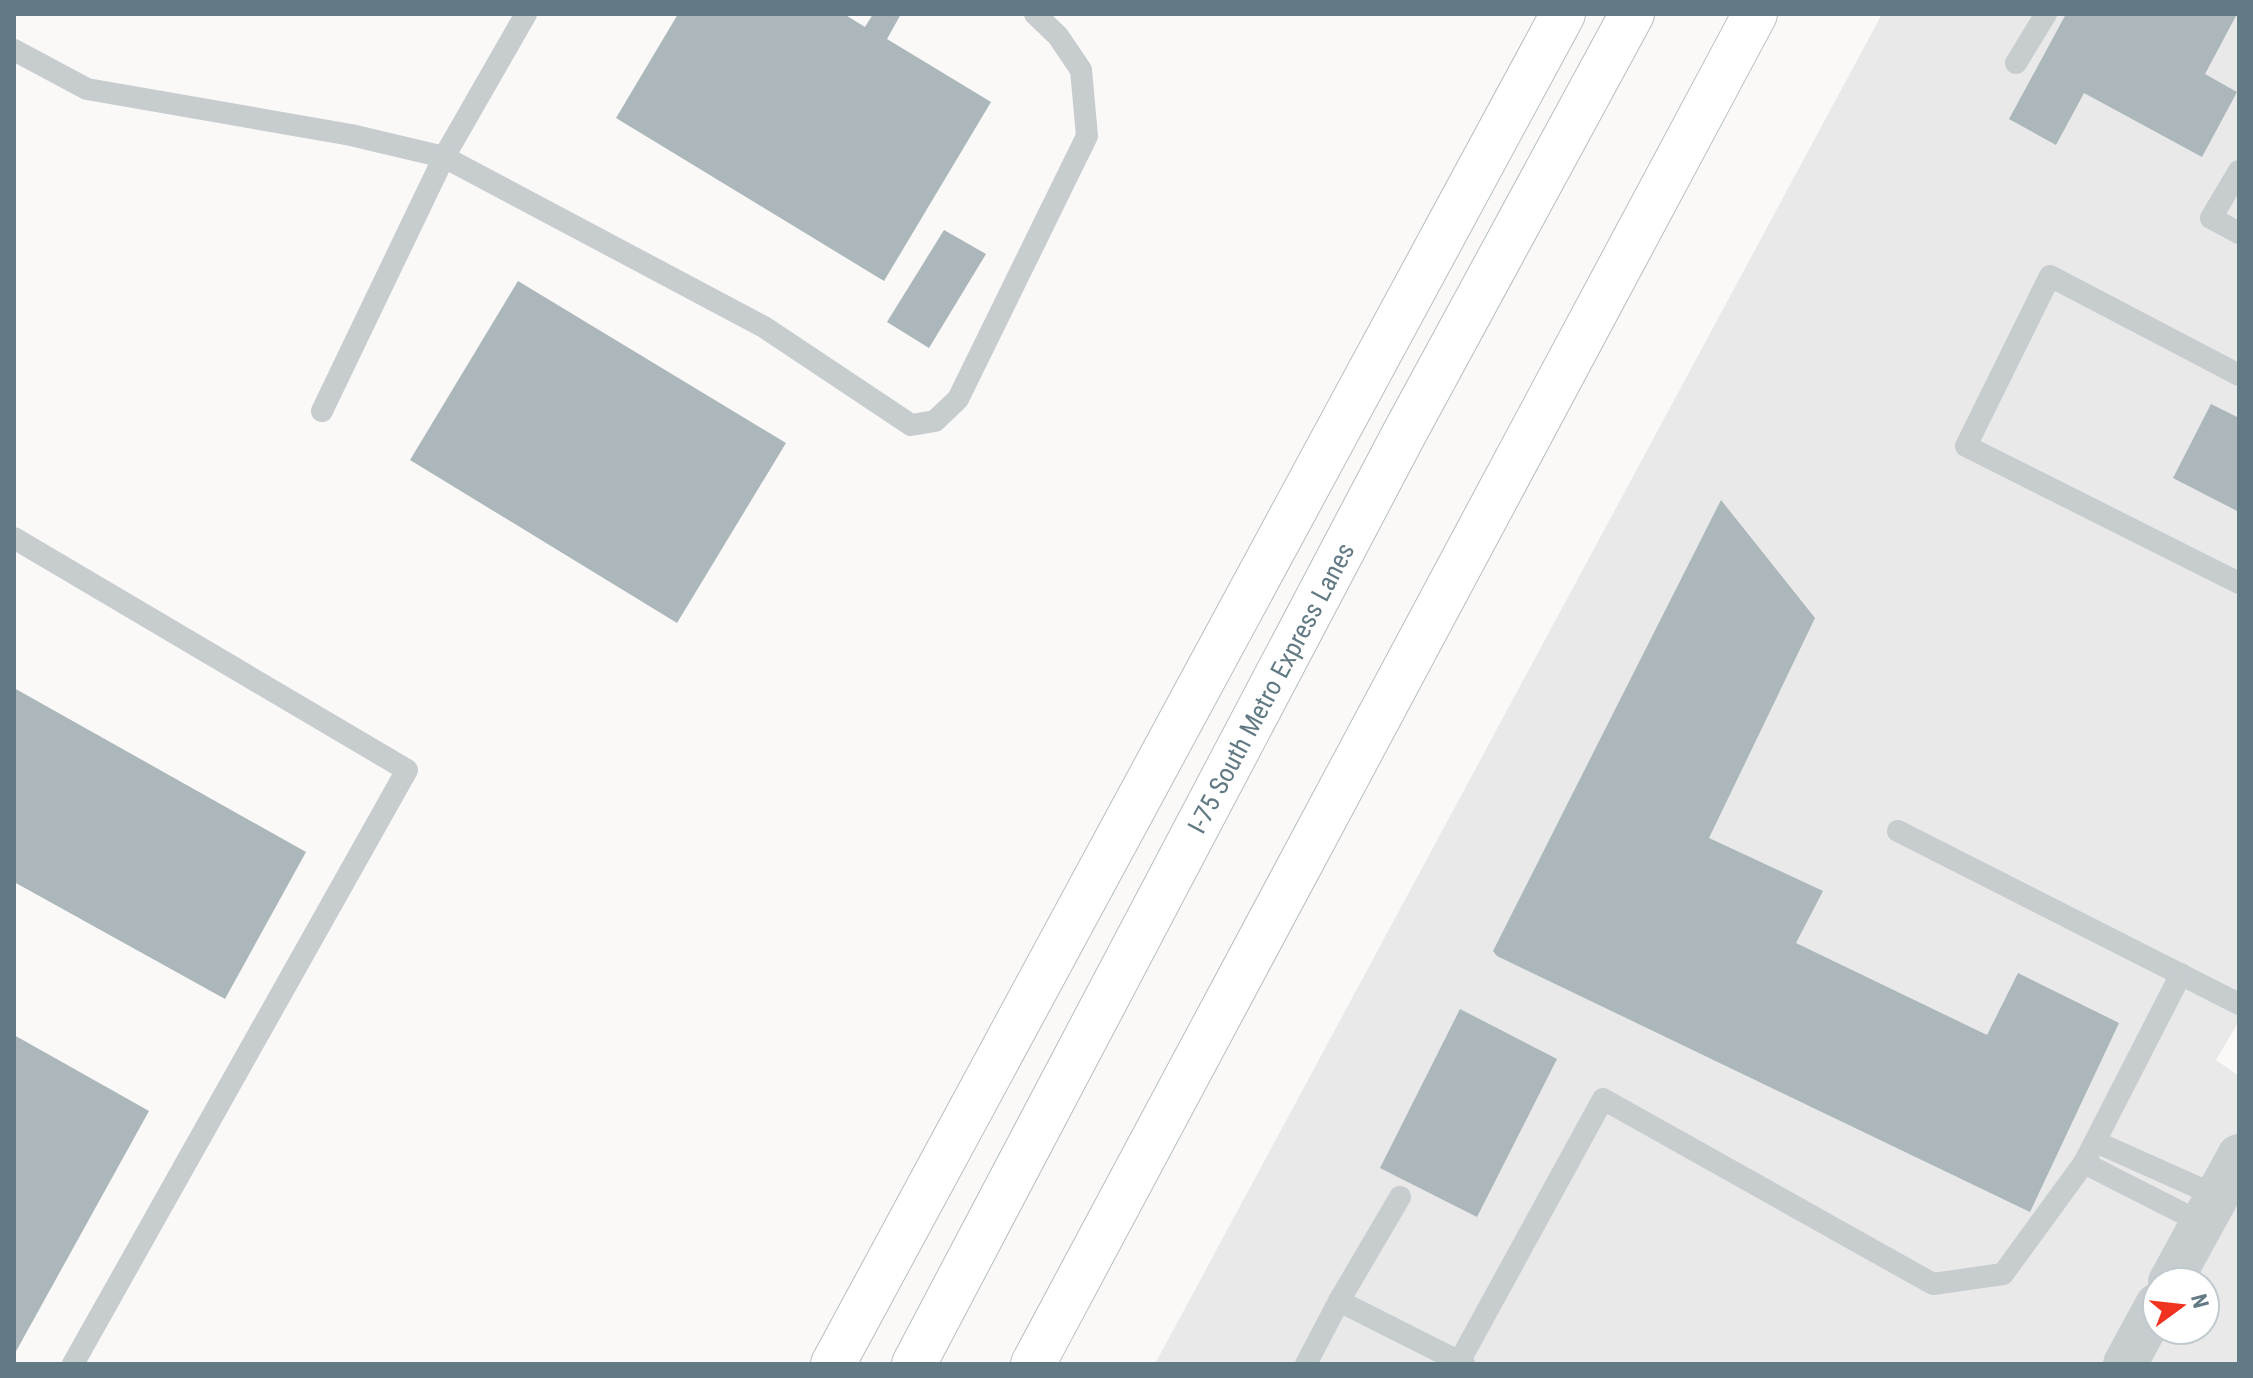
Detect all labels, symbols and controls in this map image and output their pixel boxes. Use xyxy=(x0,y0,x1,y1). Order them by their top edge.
street label: I-75 South Metro Express Lanes xyxy=(1182,538,1360,838)
north arrow xyxy=(2141,1266,2221,1346)
text: N xyxy=(2186,1291,2214,1311)

